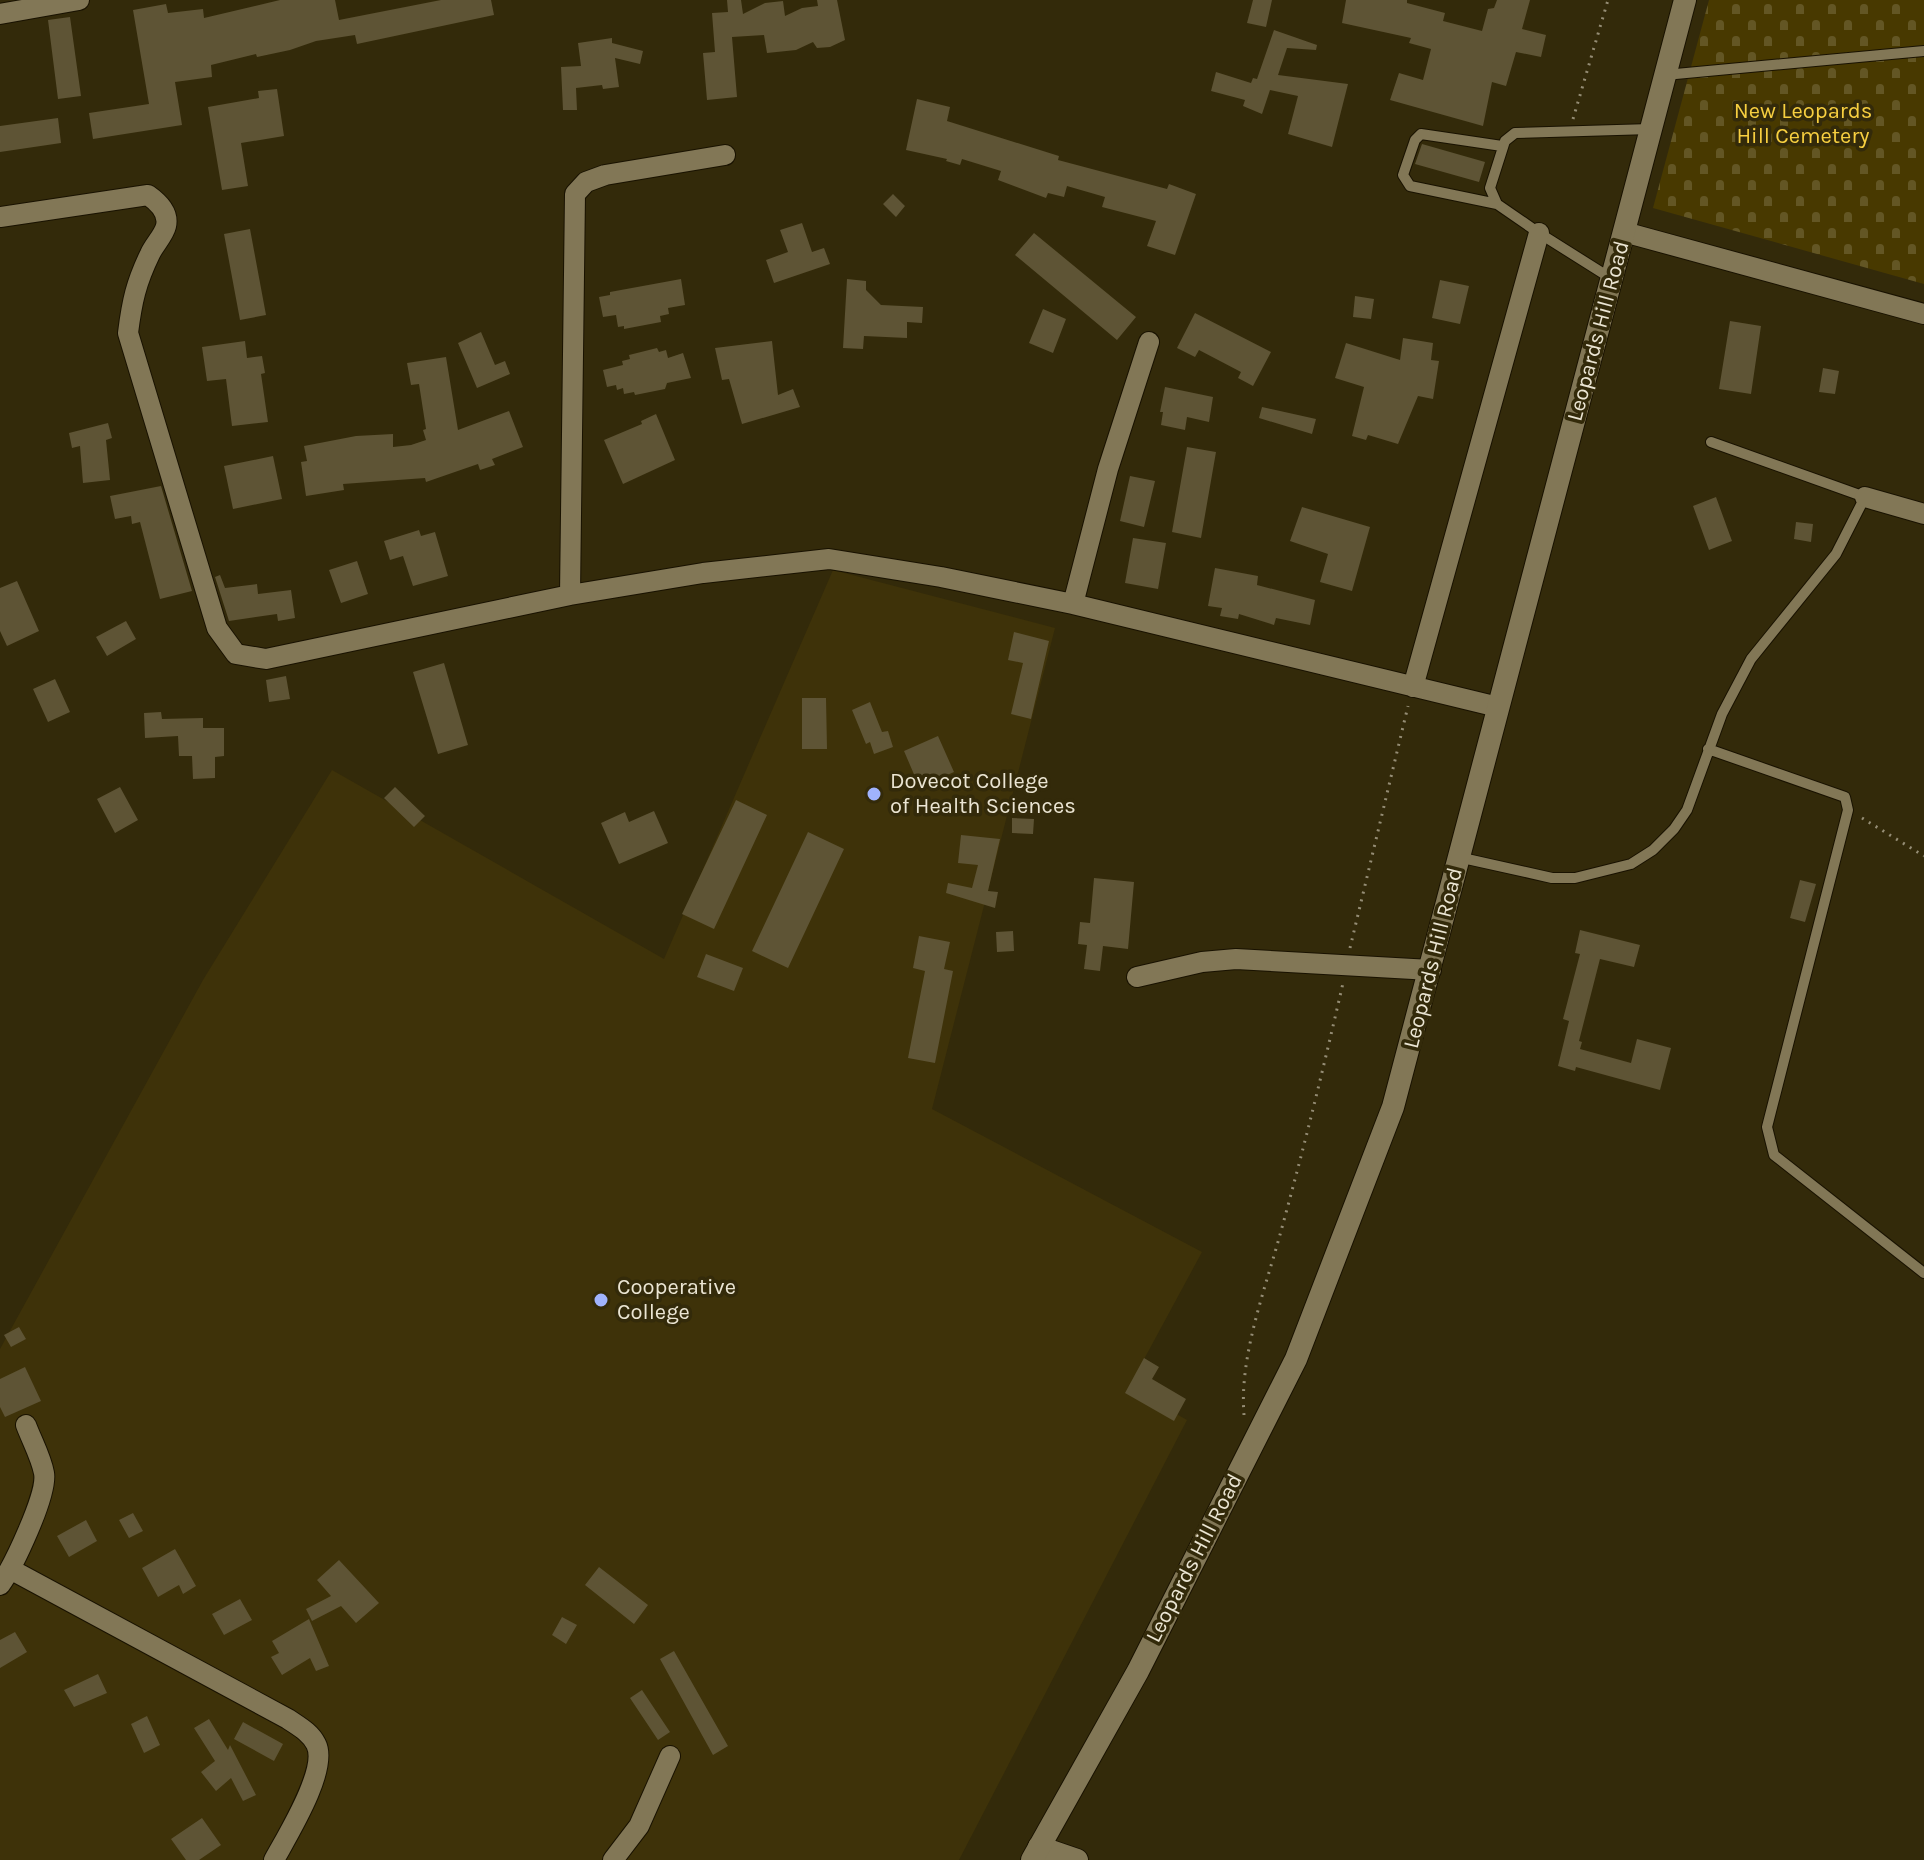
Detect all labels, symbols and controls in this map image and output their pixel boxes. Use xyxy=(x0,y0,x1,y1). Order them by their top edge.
park label: New Leopards Hill Cemetery xyxy=(1734,98,1872,149)
street label: Leopards Hill Road xyxy=(1561,238,1635,424)
place label: Dovecot College of Health Sciences xyxy=(890,768,1076,819)
marker: Dovecot College of Health Sciences xyxy=(865,785,883,803)
street label: Leopards Hill Road xyxy=(1398,865,1468,1051)
place label: Cooperative College xyxy=(617,1274,736,1325)
marker: Cooperative College xyxy=(592,1291,610,1309)
street label: Leopards Hill Road xyxy=(1140,1469,1248,1647)

